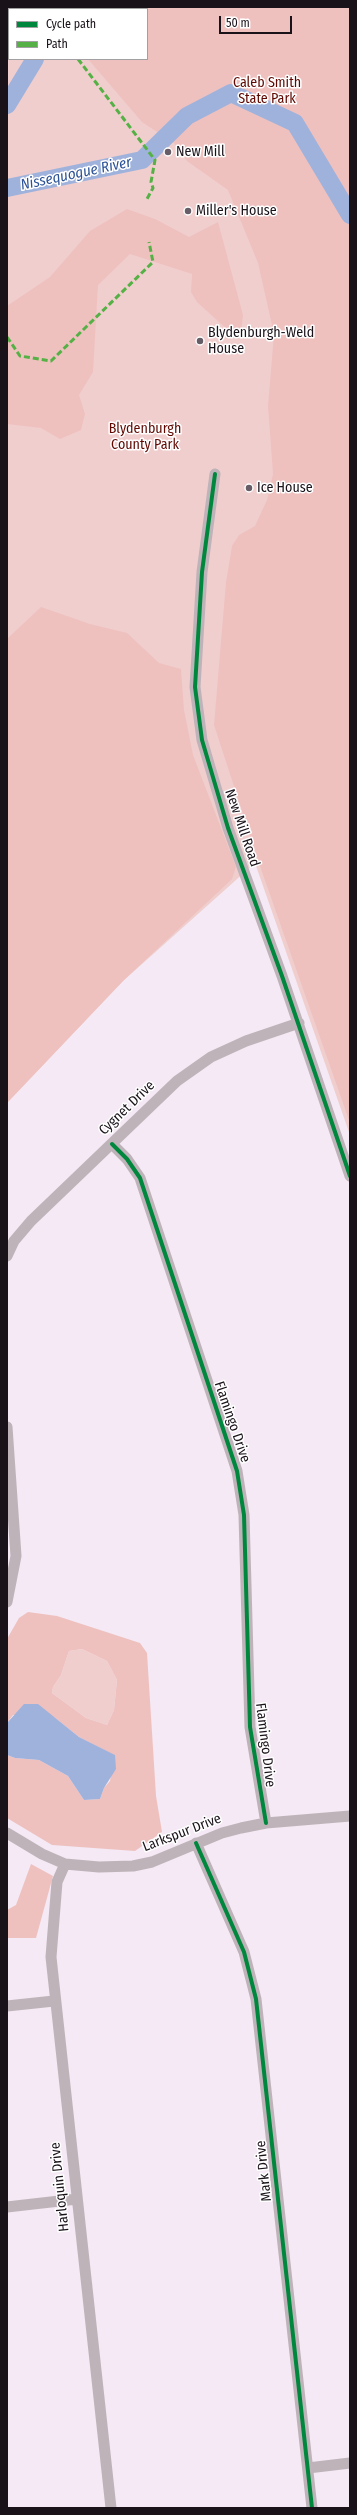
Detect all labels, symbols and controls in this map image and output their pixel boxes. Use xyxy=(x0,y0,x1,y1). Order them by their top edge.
legend xyxy=(8,8,148,60)
scale bar xyxy=(221,8,294,34)
text: 50 m xyxy=(226,16,250,30)
text: Cycle path xyxy=(46,17,96,31)
text: Path xyxy=(46,37,68,51)
park label: Caleb Smith State Park xyxy=(233,75,301,108)
place label: New Mill xyxy=(176,144,225,160)
marker: New Mill xyxy=(163,147,173,157)
water label: Nissequogue River xyxy=(19,153,133,195)
place label: Miller's House xyxy=(196,203,277,219)
marker: Miller's House xyxy=(183,206,193,216)
place label: Blydenburgh-Weld House xyxy=(208,325,314,358)
marker: Blydenburgh-Weld House xyxy=(195,336,205,346)
park label: Blydenburgh County Park xyxy=(109,421,181,454)
place label: Ice House xyxy=(257,480,313,496)
marker: Ice House xyxy=(244,483,254,493)
street label: New Mill Road xyxy=(221,787,263,869)
street label: Cygnet Drive xyxy=(96,1077,158,1139)
street label: Flamingo Drive xyxy=(210,1379,254,1465)
street label: Flamingo Drive xyxy=(251,1702,279,1788)
street label: Larkspur Drive xyxy=(140,1810,224,1856)
street label: Mark Drive xyxy=(252,2140,276,2202)
street label: Harloquin Drive xyxy=(47,2141,73,2233)

